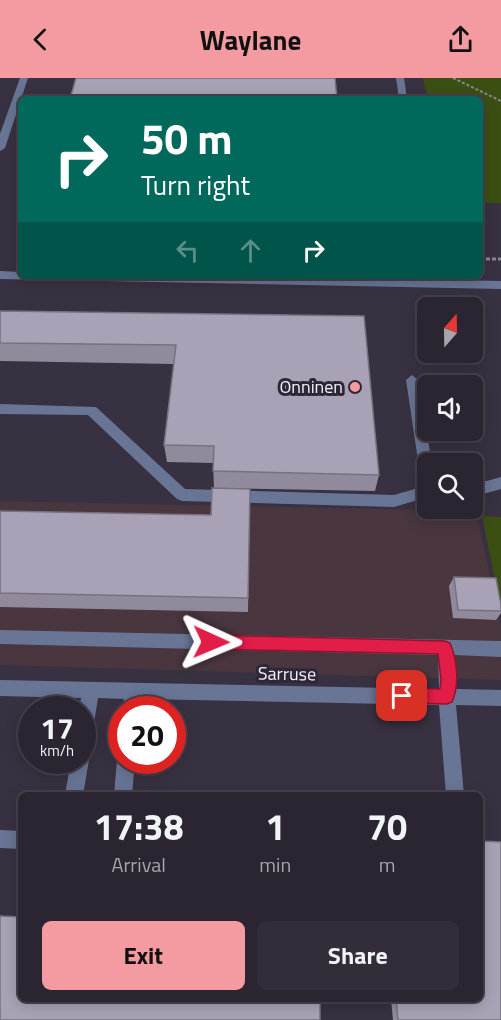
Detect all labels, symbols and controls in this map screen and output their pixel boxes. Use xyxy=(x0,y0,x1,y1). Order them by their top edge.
text: Waylane xyxy=(200,19,301,60)
icon: back xyxy=(24,23,57,56)
icon: share xyxy=(444,23,477,56)
text: 50 m xyxy=(141,106,233,170)
icon: right xyxy=(42,120,120,198)
text: Turn right xyxy=(141,164,250,205)
icon: left xyxy=(171,234,204,267)
icon: ahead xyxy=(234,234,267,267)
icon: right xyxy=(297,234,330,267)
north arrow xyxy=(417,297,483,363)
map controls xyxy=(417,297,483,519)
place label: Onninen xyxy=(279,373,343,400)
button: sound xyxy=(417,375,483,441)
marker: Onninen xyxy=(348,380,362,394)
button: search xyxy=(417,453,483,519)
position arrow xyxy=(179,610,243,674)
street label: Sarruse xyxy=(258,659,316,688)
pin xyxy=(376,670,427,721)
icon: arrive xyxy=(385,679,418,712)
speed limit sign: 20 xyxy=(108,696,186,774)
text: 17 xyxy=(40,705,74,751)
text: km/h xyxy=(40,739,74,762)
text: 17:38 xyxy=(94,799,184,854)
text: 1 xyxy=(265,799,285,854)
text: 70 xyxy=(367,799,407,854)
text: Arrival xyxy=(112,849,166,880)
text: min xyxy=(259,849,291,880)
text: m xyxy=(379,849,395,880)
button: Exit xyxy=(42,921,245,990)
button: Share xyxy=(257,921,459,990)

